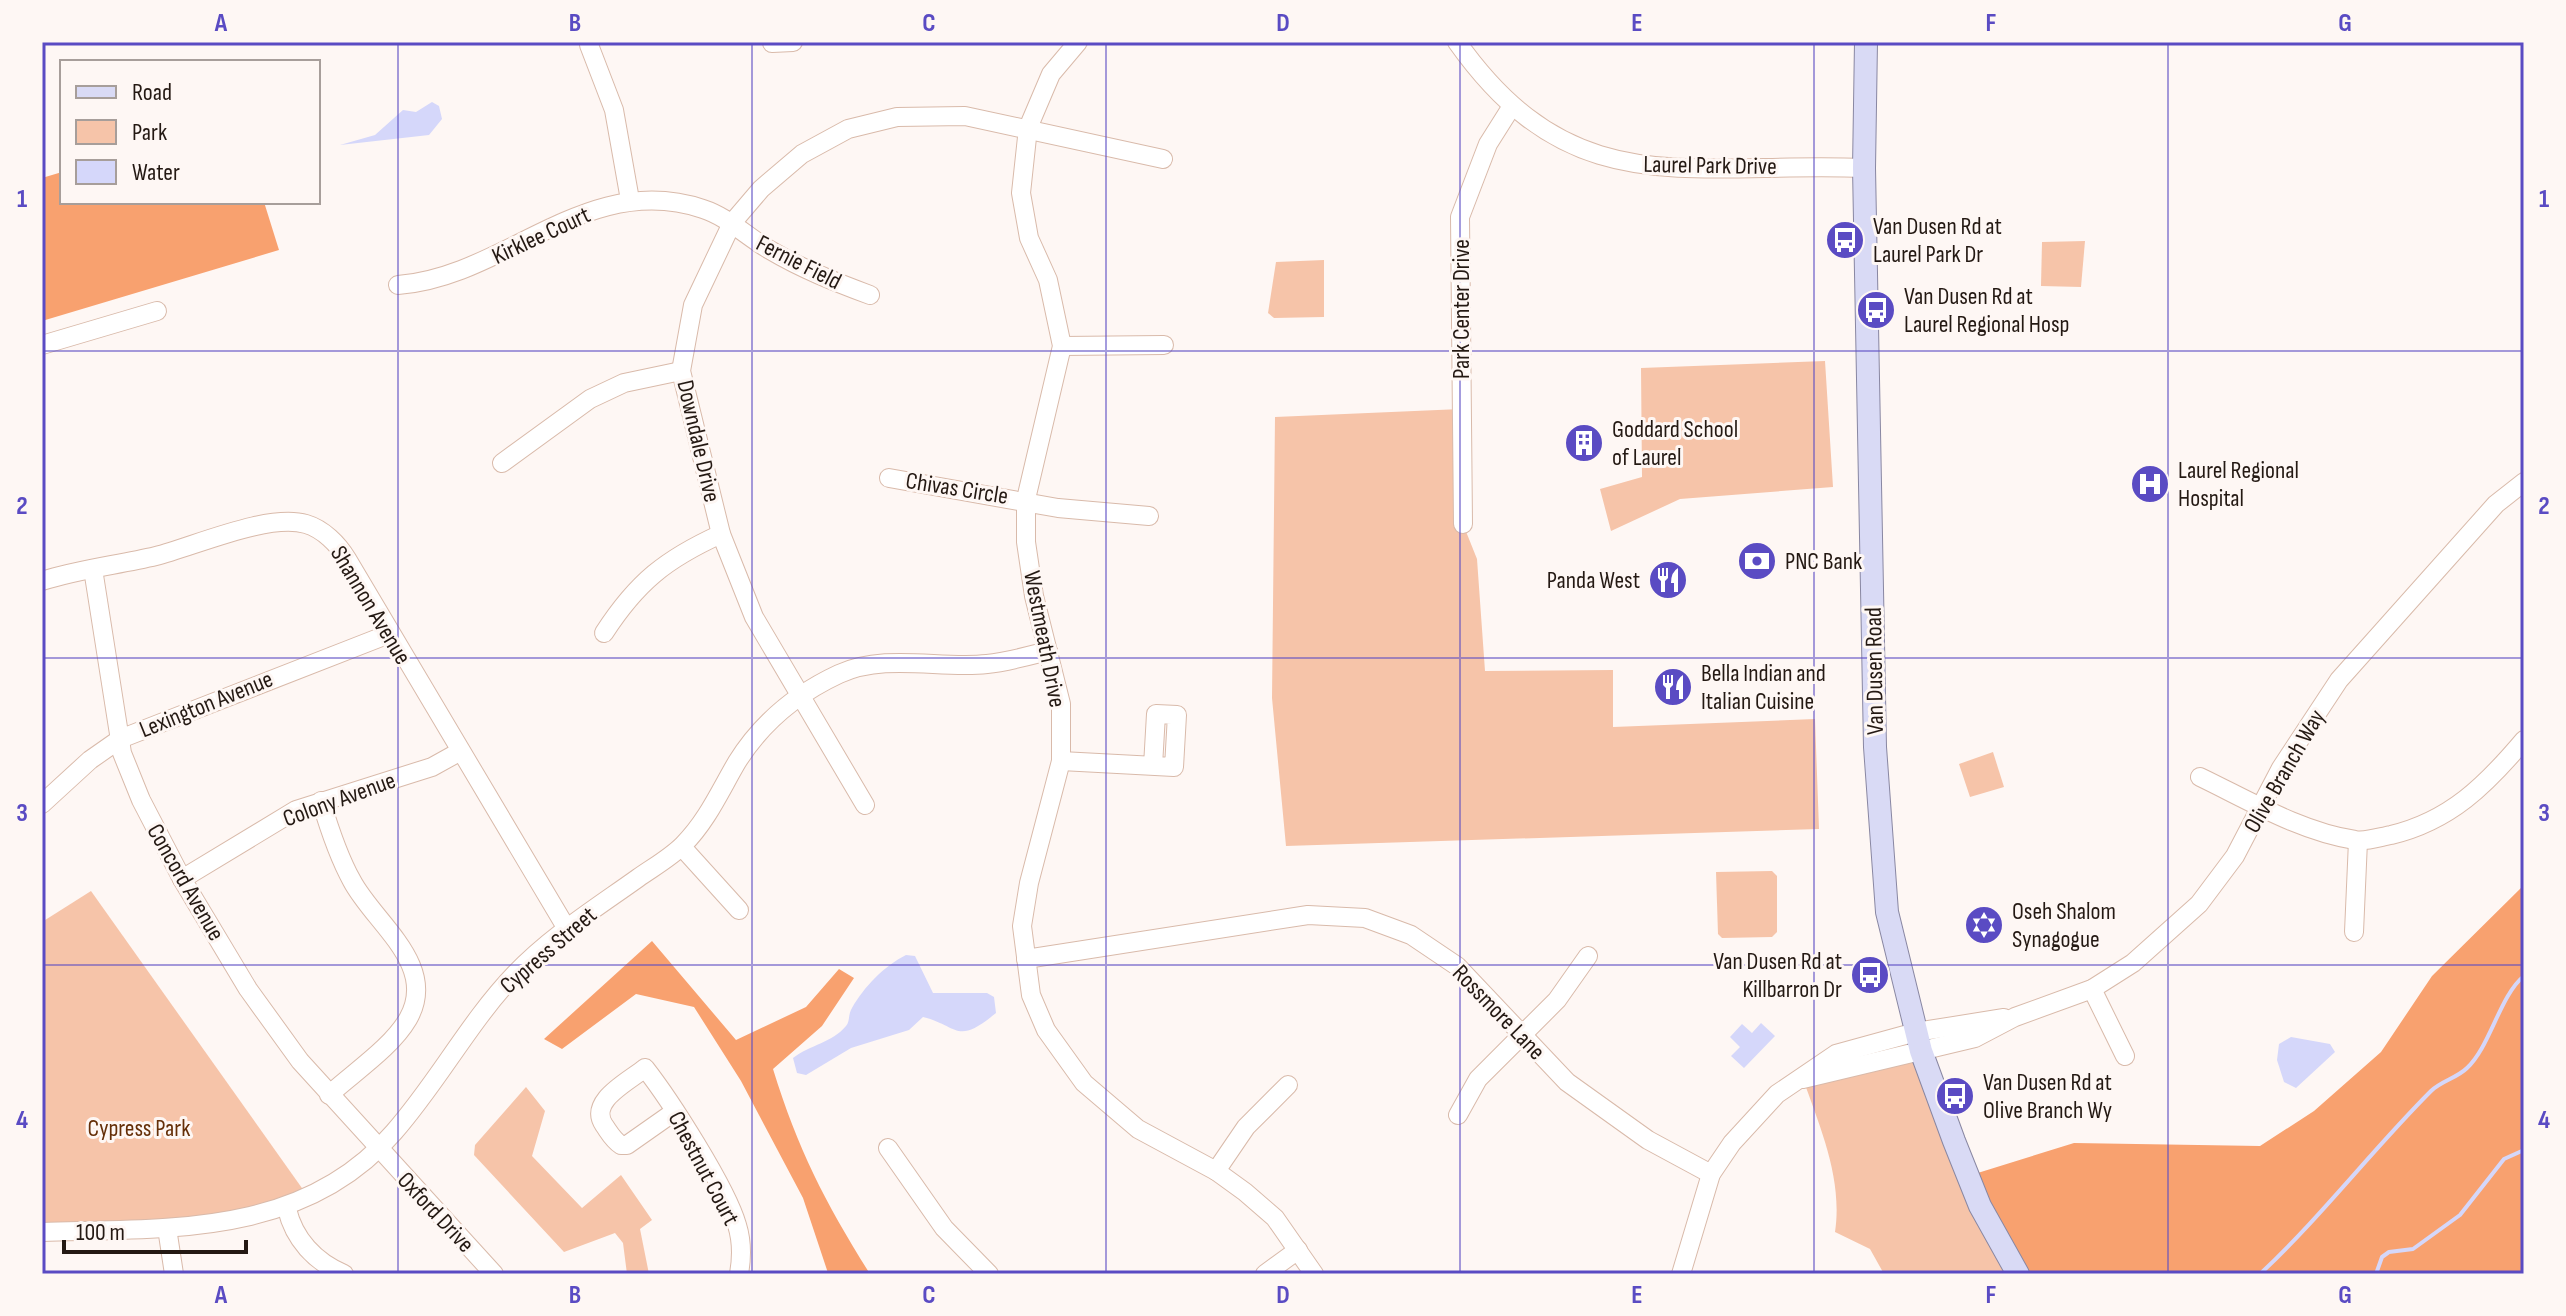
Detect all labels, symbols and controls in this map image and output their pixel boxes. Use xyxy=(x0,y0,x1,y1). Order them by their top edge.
text: A xyxy=(214,8,228,39)
text: B xyxy=(569,8,581,39)
text: C xyxy=(922,8,936,39)
text: D xyxy=(1276,8,1290,39)
text: E xyxy=(1631,8,1643,39)
text: F xyxy=(1986,8,1997,39)
text: G xyxy=(2338,8,2352,39)
legend xyxy=(60,60,320,204)
text: Road xyxy=(132,78,172,107)
text: Park xyxy=(132,118,167,147)
street label: Laurel Park Drive xyxy=(1643,150,1777,181)
text: Water xyxy=(132,158,180,187)
text: 1 xyxy=(17,184,27,215)
text: 1 xyxy=(2539,184,2549,215)
street label: Kirklee Court xyxy=(488,200,595,271)
place label: Van Dusen Rd at Laurel Park Dr xyxy=(1873,212,2002,269)
bus stop icon: Van Dusen Rd at Laurel Park Dr xyxy=(1824,219,1866,261)
street label: Fernie Field xyxy=(751,229,846,296)
street label: Park Center Drive xyxy=(1447,239,1476,379)
place label: Van Dusen Rd at Laurel Regional Hosp xyxy=(1904,282,2070,339)
bus stop icon: Van Dusen Rd at Laurel Regional Hosp xyxy=(1855,289,1897,331)
street label: Downdale Drive xyxy=(670,377,727,505)
place label: Goddard School of Laurel xyxy=(1612,415,1738,472)
building icon: Goddard School of Laurel xyxy=(1563,422,1605,464)
place label: Laurel Regional Hospital xyxy=(2178,456,2299,513)
hospital icon: Laurel Regional Hospital xyxy=(2129,463,2171,505)
street label: Chivas Circle xyxy=(904,466,1010,511)
text: 2 xyxy=(16,491,28,522)
text: 2 xyxy=(2538,491,2550,522)
bank icon: PNC Bank xyxy=(1736,540,1778,582)
street label: Shannon Avenue xyxy=(324,541,417,670)
place label: PNC Bank xyxy=(1785,547,1862,576)
restaurant icon: Panda West xyxy=(1647,559,1689,601)
place label: Panda West xyxy=(1547,566,1640,595)
street label: Westmeath Drive xyxy=(1017,568,1072,710)
street label: Van Dusen Road xyxy=(1859,607,1890,735)
place label: Bella Indian and Italian Cuisine xyxy=(1701,659,1826,716)
street label: Lexington Avenue xyxy=(135,665,277,744)
restaurant icon: Bella Indian and Italian Cuisine xyxy=(1652,666,1694,708)
street label: Olive Branch Way xyxy=(2237,704,2331,838)
street label: Colony Avenue xyxy=(279,766,399,833)
text: 3 xyxy=(16,798,28,829)
text: 3 xyxy=(2538,798,2550,829)
street label: Concord Avenue xyxy=(140,819,231,946)
place label: Oseh Shalom Synagogue xyxy=(2012,897,2116,954)
street label: Cypress Street xyxy=(494,901,602,1000)
synagogue icon: Oseh Shalom Synagogue xyxy=(1963,904,2005,946)
place label: Van Dusen Rd at Killbarron Dr xyxy=(1713,947,1842,1004)
bus stop icon: Van Dusen Rd at Killbarron Dr xyxy=(1849,954,1891,996)
street label: Rossmore Lane xyxy=(1446,959,1551,1066)
place label: Van Dusen Rd at Olive Branch Wy xyxy=(1983,1068,2112,1125)
bus stop icon: Van Dusen Rd at Olive Branch Wy xyxy=(1934,1075,1976,1117)
text: 4 xyxy=(16,1105,28,1136)
text: 4 xyxy=(2538,1105,2550,1136)
street label: Chestnut Court xyxy=(661,1106,746,1230)
park label: Cypress Park xyxy=(88,1114,190,1143)
street label: Oxford Drive xyxy=(391,1166,480,1259)
scale bar xyxy=(64,1204,246,1254)
text: 100 m xyxy=(76,1218,125,1247)
text: A xyxy=(214,1280,228,1311)
text: B xyxy=(569,1280,581,1311)
text: C xyxy=(922,1280,936,1311)
text: D xyxy=(1276,1280,1290,1311)
text: E xyxy=(1631,1280,1643,1311)
text: F xyxy=(1986,1280,1997,1311)
text: G xyxy=(2338,1280,2352,1311)

